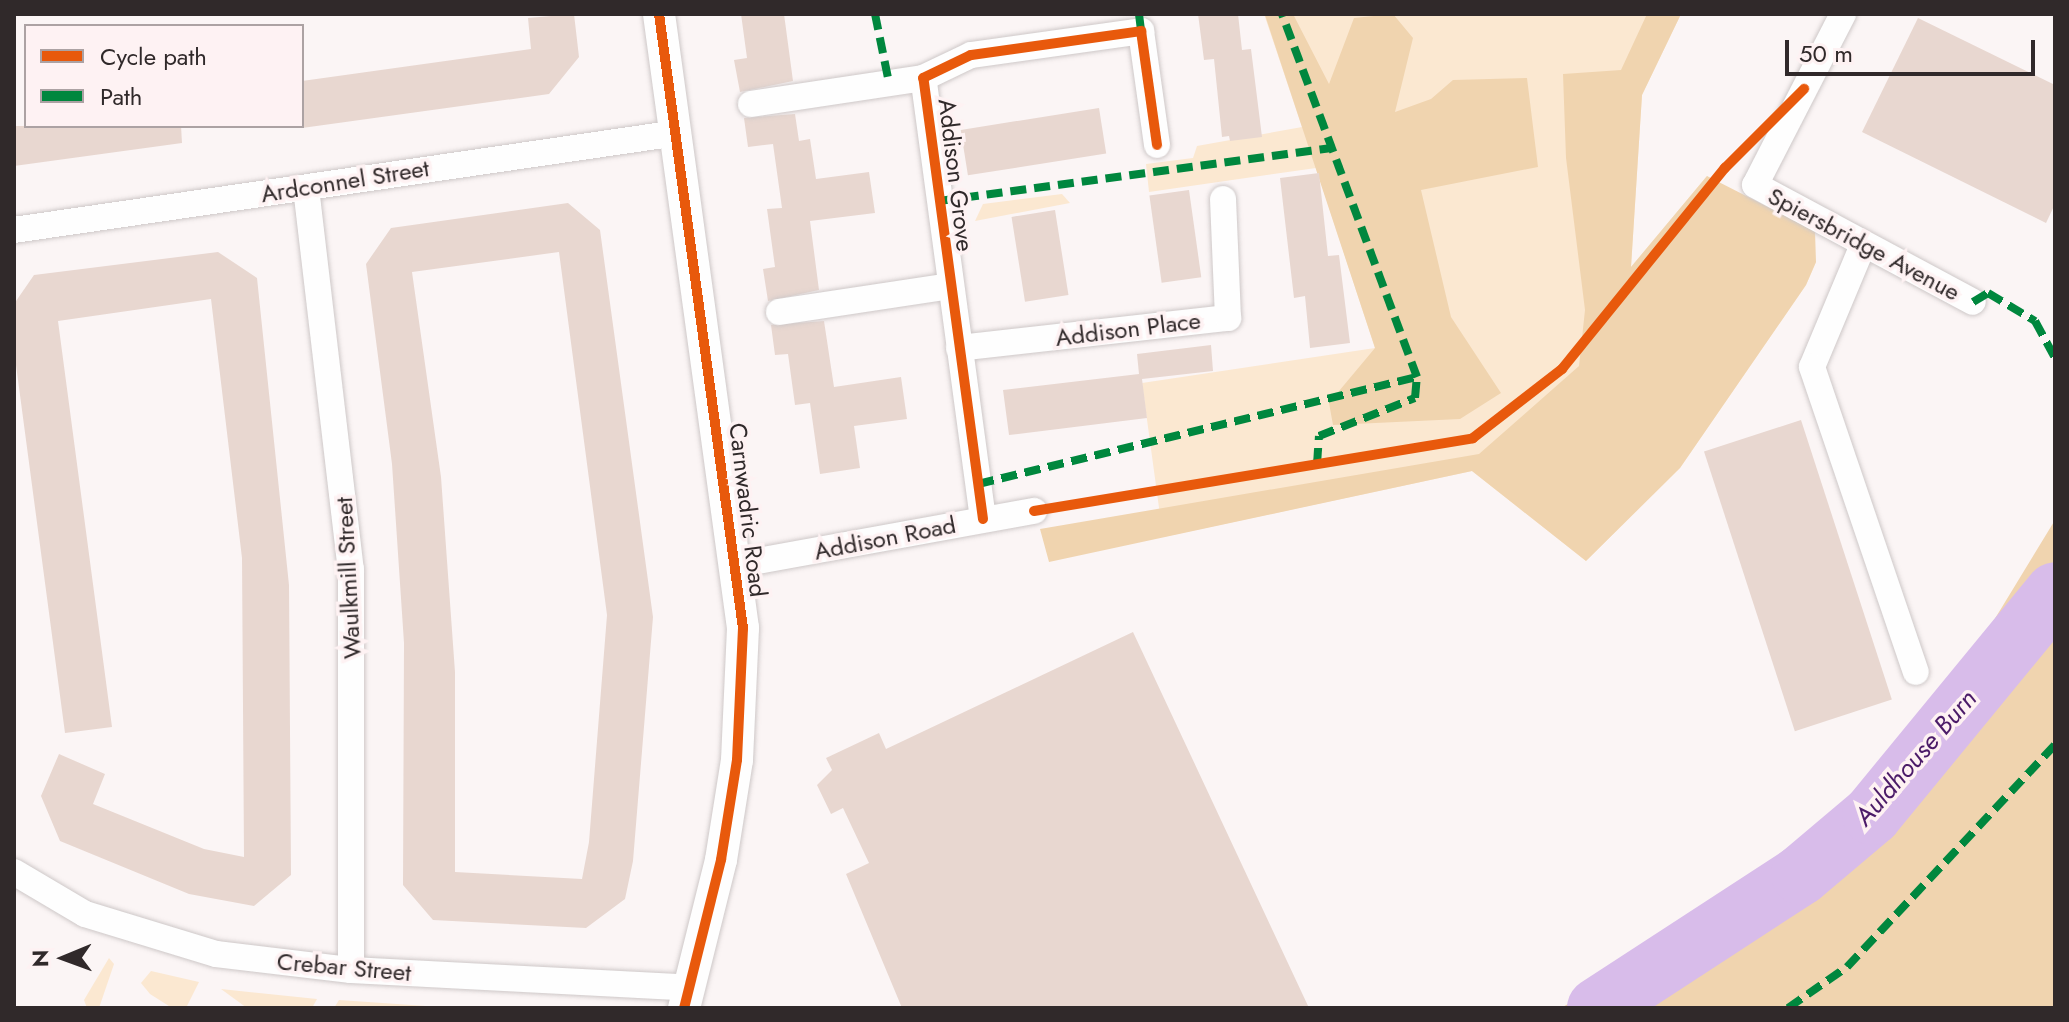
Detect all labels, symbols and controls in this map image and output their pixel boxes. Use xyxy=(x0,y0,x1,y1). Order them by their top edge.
legend xyxy=(24,24,304,128)
scale bar xyxy=(1789,24,2039,74)
text: 50 m xyxy=(1799,36,1853,71)
text: Cycle path xyxy=(100,39,207,74)
text: Path xyxy=(100,79,142,114)
street label: Addison Grove xyxy=(932,97,980,253)
street label: Ardconnel Street xyxy=(259,153,431,209)
street label: Spiersbridge Avenue xyxy=(1763,181,1965,307)
street label: Addison Place xyxy=(1054,306,1202,352)
street label: Carnwadric Road xyxy=(723,421,773,599)
street label: Waulkmill Street xyxy=(329,496,367,660)
street label: Addison Road xyxy=(812,510,958,566)
water label: Auldhouse Burn xyxy=(1848,684,1984,832)
north arrow xyxy=(24,918,104,998)
street label: Crebar Street xyxy=(276,947,412,987)
text: N xyxy=(24,949,56,967)

